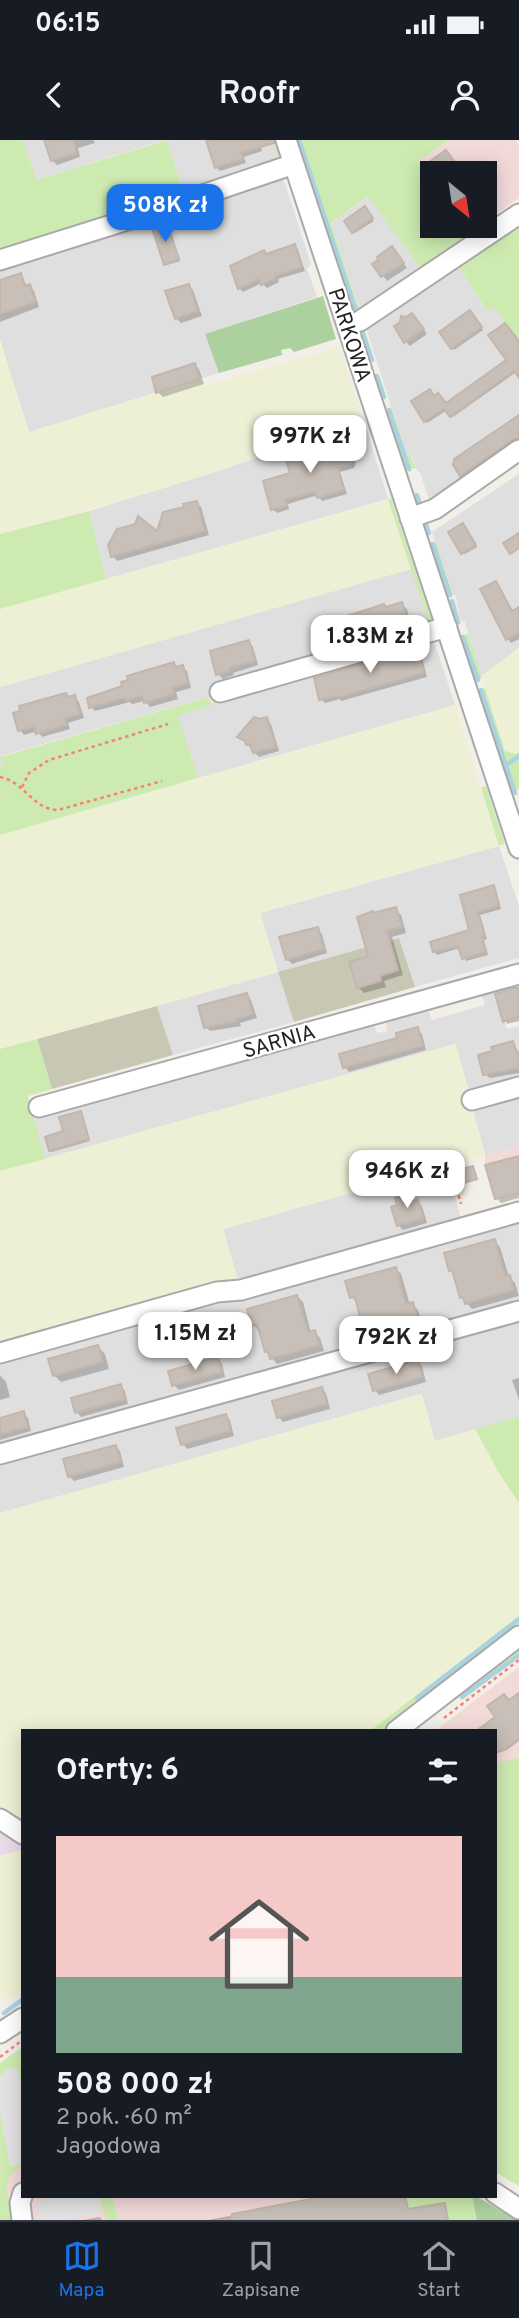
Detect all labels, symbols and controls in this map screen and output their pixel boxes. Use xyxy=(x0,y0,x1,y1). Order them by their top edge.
text: 06:15 xyxy=(35,8,101,41)
text: Roofr xyxy=(219,75,300,115)
icon: back xyxy=(35,76,73,114)
icon: person xyxy=(446,76,484,114)
north arrow xyxy=(420,161,497,238)
map controls xyxy=(420,161,497,238)
pin: 508K zł xyxy=(100,184,230,244)
text: 508K zł xyxy=(123,192,207,221)
street label: PARKOWA xyxy=(321,285,376,386)
pin: 997K zł xyxy=(245,416,375,475)
text: 997K zł xyxy=(269,423,351,452)
pin: 1.83M zł xyxy=(298,616,442,675)
text: 1.83M zł xyxy=(327,623,413,652)
street label: SARNIA xyxy=(240,1019,319,1066)
pin: 946K zł xyxy=(342,1150,472,1210)
text: 946K zł xyxy=(365,1158,449,1187)
pin: 1.15M zł xyxy=(123,1312,267,1372)
pin: 792K zł xyxy=(331,1316,461,1376)
text: 1.15M zł xyxy=(154,1320,236,1349)
text: 792K zł xyxy=(355,1324,437,1353)
icon: filters xyxy=(424,1752,462,1790)
text: Oferty: 6 xyxy=(56,1753,179,1790)
icon: home xyxy=(196,1881,322,2007)
text: 508 000 zł xyxy=(56,2067,212,2104)
text: 2 pok. · 60 m² xyxy=(56,2104,192,2133)
text: Jagodowa xyxy=(56,2133,161,2162)
tab: Mapa xyxy=(59,2237,105,2303)
tab: Zapisane xyxy=(222,2237,300,2303)
tab: Start xyxy=(417,2237,460,2303)

